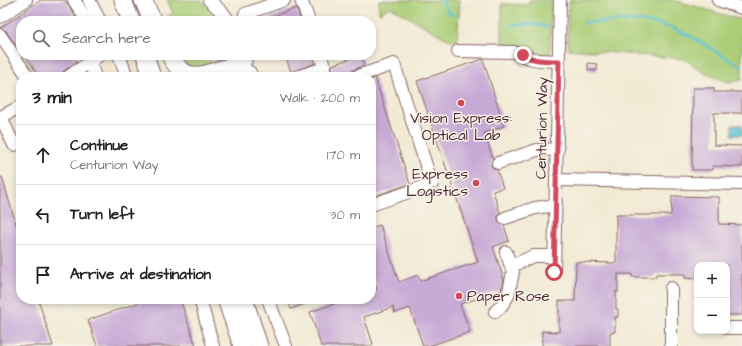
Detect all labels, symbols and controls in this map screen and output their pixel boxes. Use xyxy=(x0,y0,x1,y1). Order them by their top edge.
search box xyxy=(16,16,376,60)
icon: search xyxy=(30,27,52,49)
text: Search here xyxy=(62,28,151,49)
route end xyxy=(514,46,532,64)
street label: Centurion Way xyxy=(531,77,554,179)
text: 3 min xyxy=(32,86,72,110)
text: Walk · 200 m xyxy=(280,89,360,107)
marker: Vision Express: Optical Lab xyxy=(456,98,466,108)
place label: Vision Express: Optical Lab xyxy=(410,108,512,146)
text: Continue xyxy=(70,135,128,156)
icon: ahead xyxy=(32,144,54,166)
text: 170 m xyxy=(327,146,360,164)
text: Centurion Way xyxy=(70,156,159,174)
place label: Express Logistics xyxy=(406,164,468,203)
marker: Express Logistics xyxy=(471,178,481,188)
icon: left xyxy=(32,204,54,226)
text: Turn left xyxy=(70,204,134,225)
text: 30 m xyxy=(330,206,360,224)
map controls xyxy=(694,262,730,334)
button: + xyxy=(694,262,730,298)
route start xyxy=(545,263,563,281)
icon: arrive xyxy=(32,264,54,286)
text: Arrive at destination xyxy=(70,264,211,285)
place label: Paper Rose xyxy=(467,286,550,307)
marker: Paper Rose xyxy=(454,291,464,301)
button: − xyxy=(694,298,730,334)

